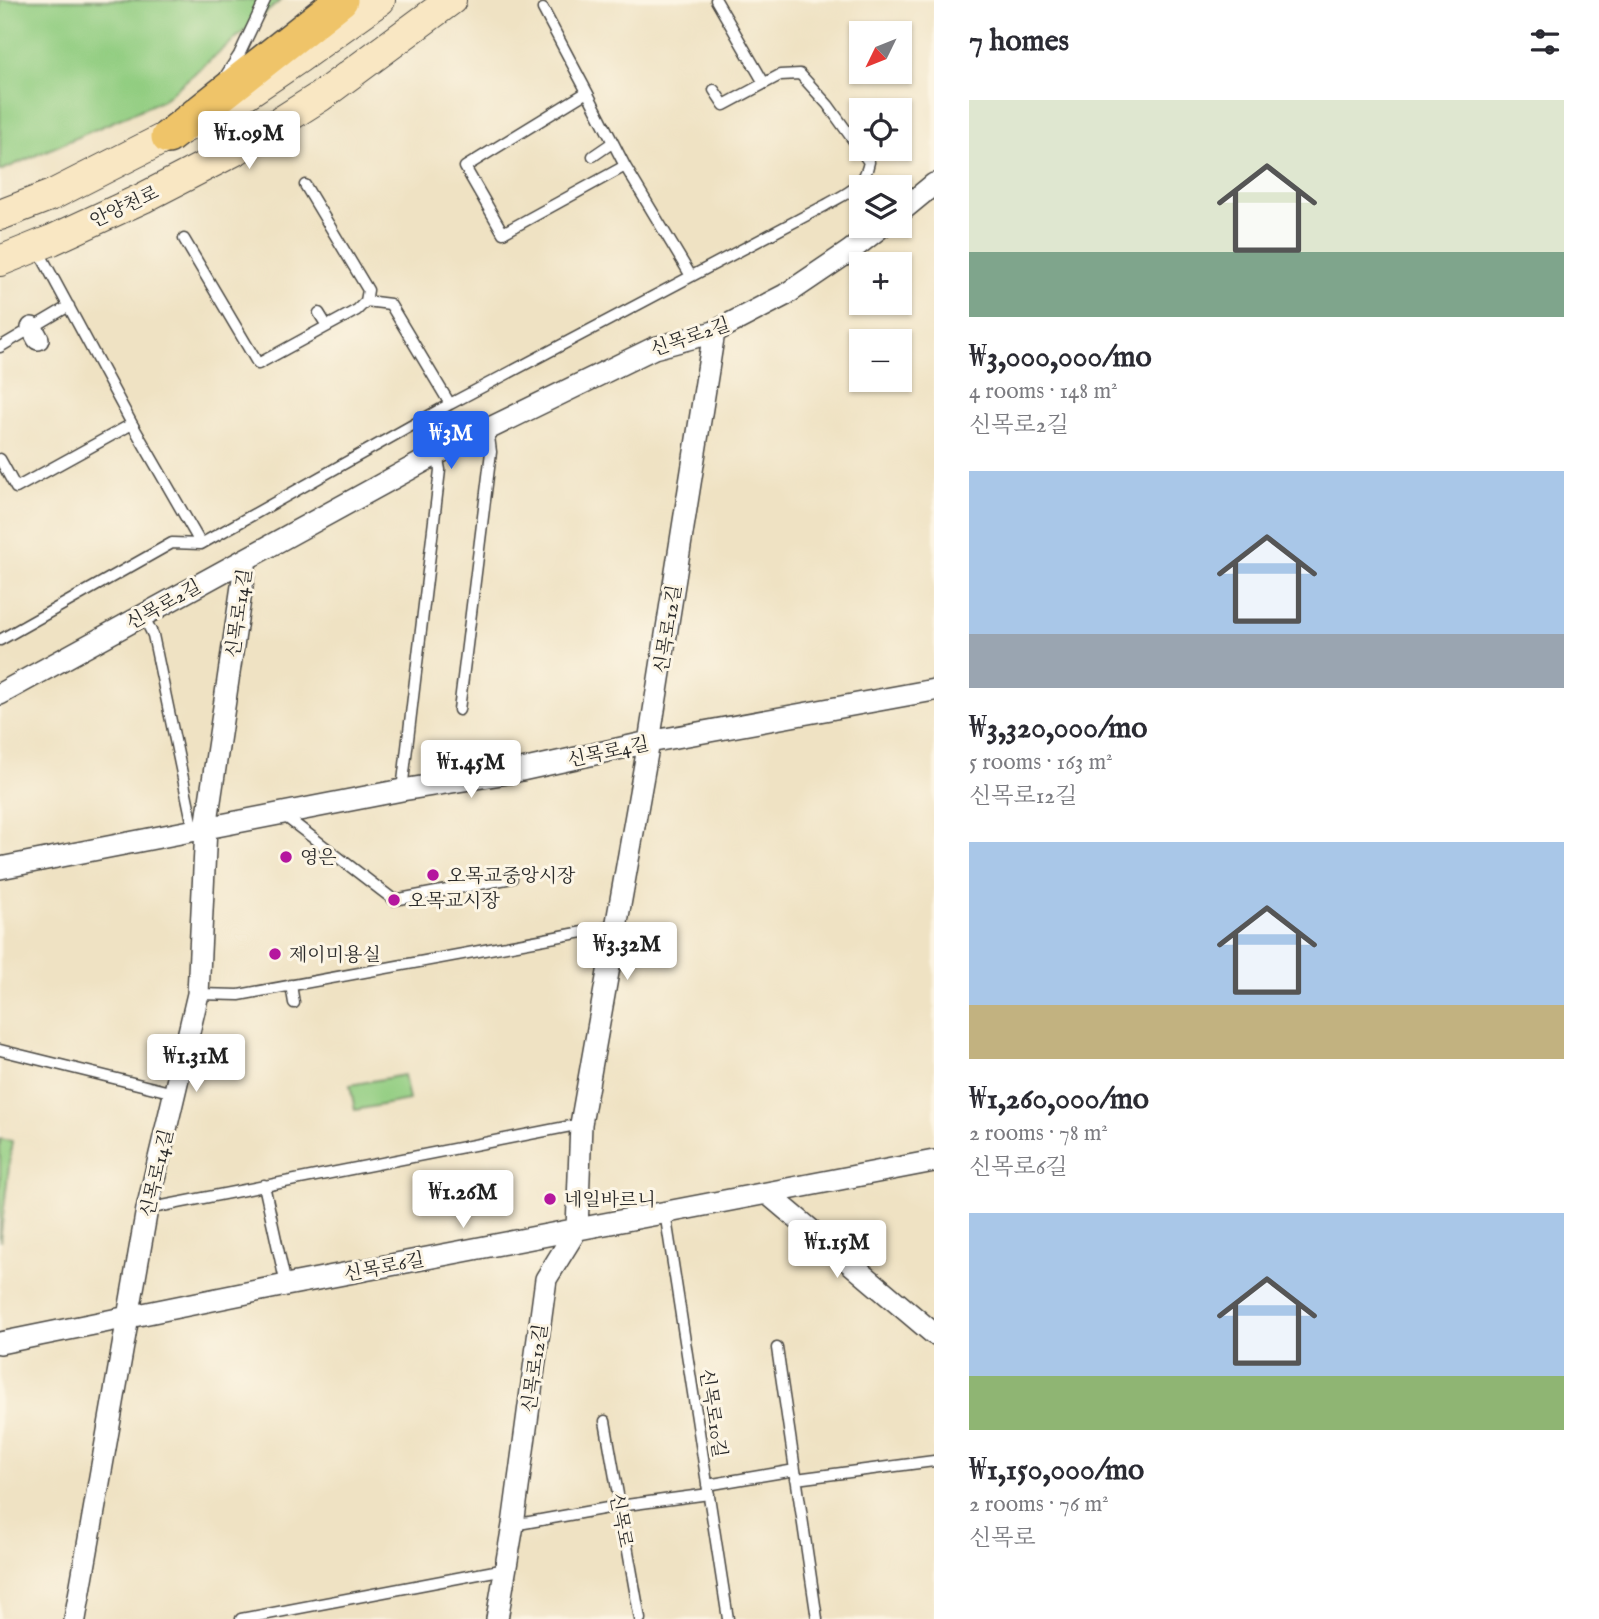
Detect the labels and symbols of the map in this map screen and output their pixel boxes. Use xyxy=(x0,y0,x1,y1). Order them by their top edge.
north arrow xyxy=(849,21,912,84)
pin: ₩1.09M xyxy=(192,111,306,171)
street label: 안양천로 xyxy=(87,181,163,234)
street label: 신목로2길 xyxy=(648,313,733,363)
pin: ₩3M xyxy=(417,412,485,471)
street label: 신목로14길 xyxy=(222,567,258,659)
street label: 신목로2길 xyxy=(122,575,206,636)
street label: 신목로12길 xyxy=(650,583,688,675)
street label: 신목로4길 xyxy=(565,733,651,773)
pin: ₩1.45M xyxy=(414,740,528,800)
place label: 영은 xyxy=(300,847,337,871)
marker: 영은 xyxy=(278,849,294,865)
place label: 오목교중앙시장 xyxy=(447,865,576,889)
marker: 오목교중앙시장 xyxy=(425,867,441,883)
place label: 오목교시장 xyxy=(408,890,500,914)
marker: 오목교시장 xyxy=(386,892,402,908)
pin: ₩3.32M xyxy=(570,922,684,982)
place label: 제이미용실 xyxy=(289,944,381,968)
marker: 제이미용실 xyxy=(267,946,283,962)
pin: ₩1.31M xyxy=(139,1034,253,1094)
street label: 신목로14길 xyxy=(136,1127,180,1220)
pin: ₩1.26M xyxy=(406,1170,520,1230)
place label: 네일바르니 xyxy=(564,1189,656,1213)
marker: 네일바르니 xyxy=(542,1191,558,1207)
pin: ₩1.15M xyxy=(780,1220,894,1280)
street label: 신목로6길 xyxy=(342,1248,427,1288)
street label: 신목로12길 xyxy=(518,1322,554,1414)
street label: 신목로10길 xyxy=(693,1367,731,1460)
street label: 신목로 xyxy=(603,1491,637,1550)

